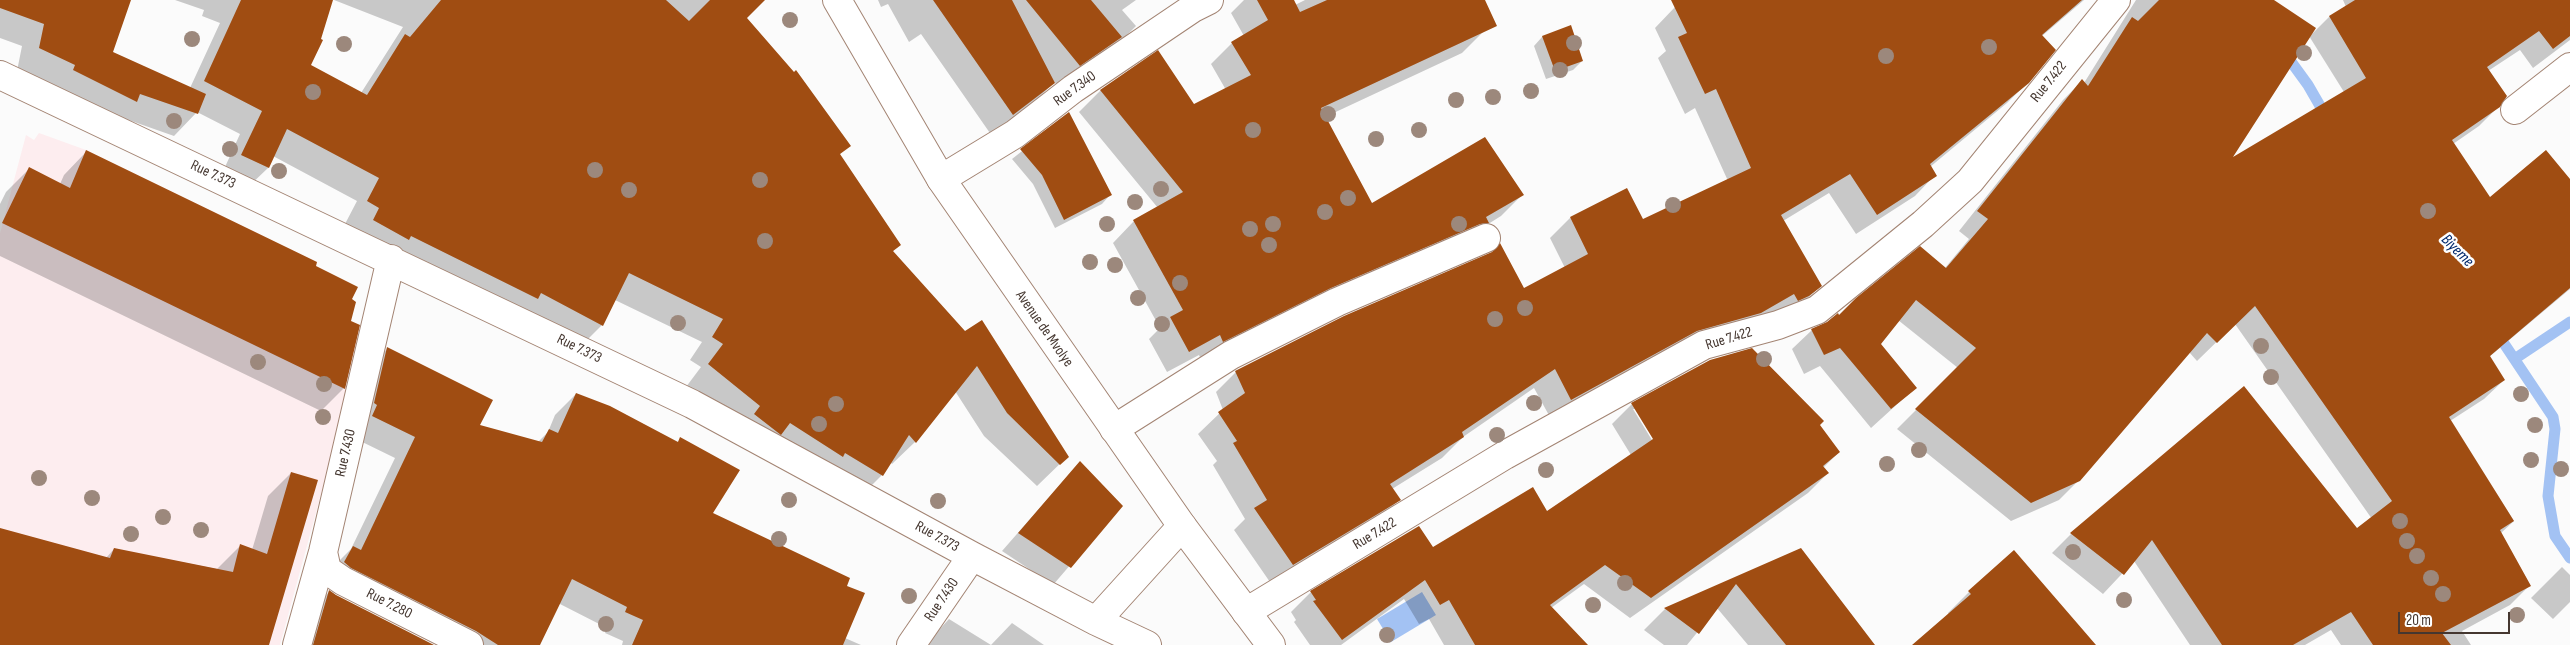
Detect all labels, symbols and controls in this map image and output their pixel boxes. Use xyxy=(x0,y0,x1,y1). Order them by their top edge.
street label: Rue 7.422 xyxy=(2027,58,2071,106)
street label: Rue 7.340 xyxy=(1050,68,1100,110)
street label: Rue 7.373 xyxy=(188,157,238,193)
water label: Biyeme xyxy=(2437,231,2477,271)
street label: Avenue de Mvolye xyxy=(1011,287,1077,371)
street label: Rue 7.422 xyxy=(1704,323,1754,355)
street label: Rue 7.373 xyxy=(554,330,604,368)
street label: Rue 7.430 xyxy=(332,427,360,479)
street label: Rue 7.422 xyxy=(1350,514,1400,554)
street label: Rue 7.373 xyxy=(912,518,962,556)
street label: Rue 7.430 xyxy=(921,575,963,625)
street label: Rue 7.280 xyxy=(363,585,415,623)
scale bar xyxy=(2400,602,2512,634)
text: 20 m xyxy=(2406,611,2431,630)

